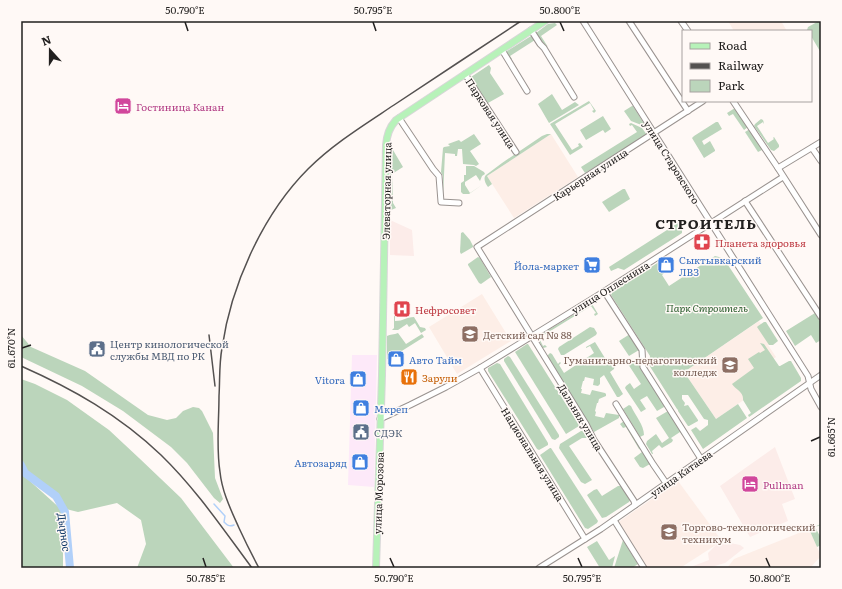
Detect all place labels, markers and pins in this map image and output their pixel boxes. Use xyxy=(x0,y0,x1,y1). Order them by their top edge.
hotel icon: Гостиница Канан xyxy=(113,96,133,116)
place label: Гостиница Канан xyxy=(136,99,224,114)
pharmacy icon: Планета здоровья xyxy=(692,232,712,252)
place label: Планета здоровья xyxy=(715,235,806,250)
place label: Сыктывкарский ЛВЗ xyxy=(679,252,762,279)
supermarket icon: Йола-маркет xyxy=(582,255,602,275)
shop icon: Сыктывкарский ЛВЗ xyxy=(656,255,676,275)
place label: Йола-маркет xyxy=(514,258,579,273)
hospital icon: Нефросовет xyxy=(392,299,412,319)
place label: Нефросовет xyxy=(415,302,476,317)
school or university icon: Детский сад № 88 xyxy=(460,324,480,344)
place label: Детский сад № 88 xyxy=(483,327,572,342)
place label: Центр кинологической службы МВД по РК xyxy=(110,336,229,363)
public building icon: Центр кинологической службы МВД по РК xyxy=(87,339,107,359)
shop icon: Авто Тайм xyxy=(386,349,406,369)
place label: Авто Тайм xyxy=(409,352,462,367)
place label: Гуманитарно-педагогический колледж xyxy=(563,352,717,379)
school or university icon: Гуманитарно-педагогический колледж xyxy=(720,355,740,375)
restaurant icon: Зарули xyxy=(399,367,419,387)
shop icon: Vitora xyxy=(348,369,368,389)
place label: Зарули xyxy=(422,370,458,385)
place label: Vitora xyxy=(315,372,346,387)
shop icon: Мкреп xyxy=(351,398,371,418)
place label: Мкреп xyxy=(374,401,408,416)
public building icon: СДЭК xyxy=(351,422,371,442)
place label: СДЭК xyxy=(374,425,403,440)
shop icon: Автозаряд xyxy=(350,452,370,472)
place label: Автозаряд xyxy=(294,455,347,470)
hotel icon: Pullman xyxy=(740,474,760,494)
place label: Pullman xyxy=(763,477,804,492)
place label: Торгово-технологический техникум xyxy=(682,519,816,546)
school or university icon: Торгово-технологический техникум xyxy=(659,522,679,542)

